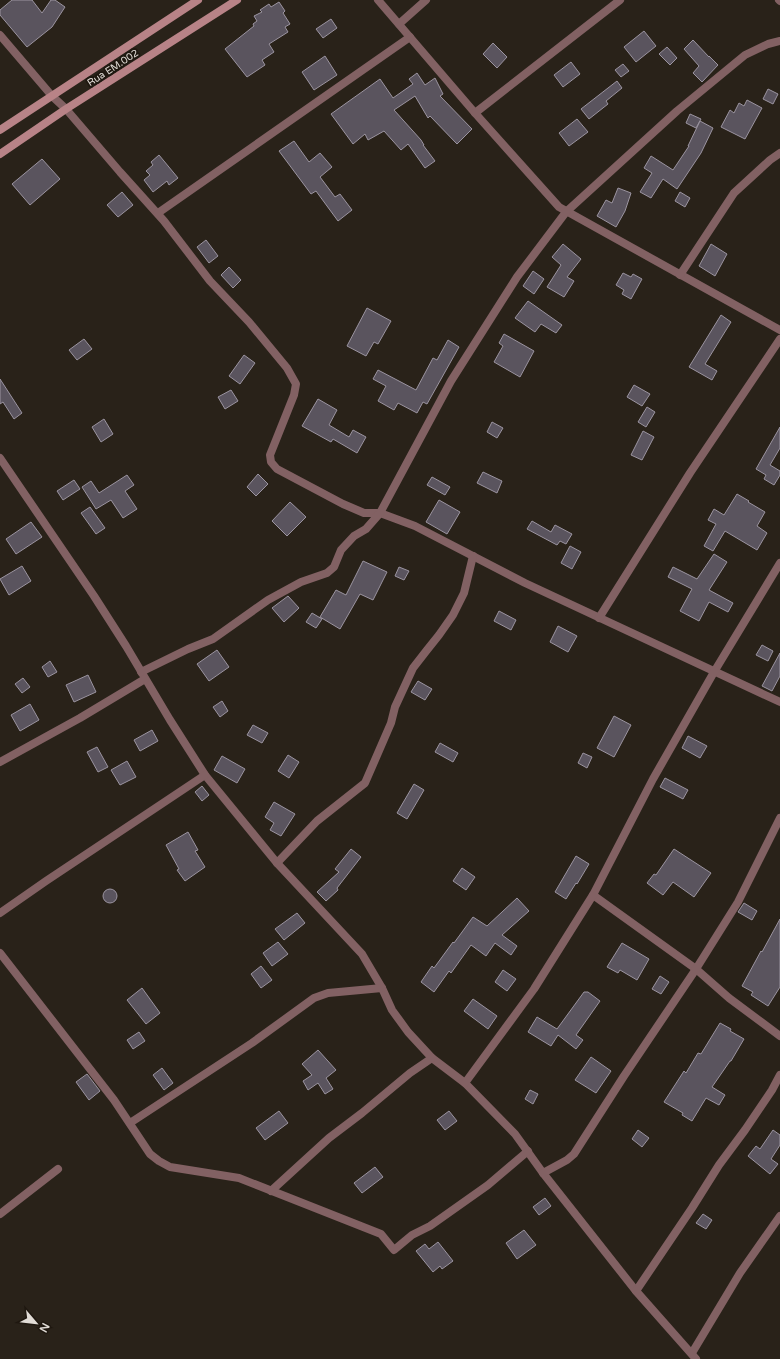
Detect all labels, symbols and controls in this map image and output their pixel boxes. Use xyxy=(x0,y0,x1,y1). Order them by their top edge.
street label: Rua EM.002 xyxy=(85,47,141,89)
north arrow xyxy=(16,1303,56,1343)
text: N xyxy=(37,1321,52,1334)

